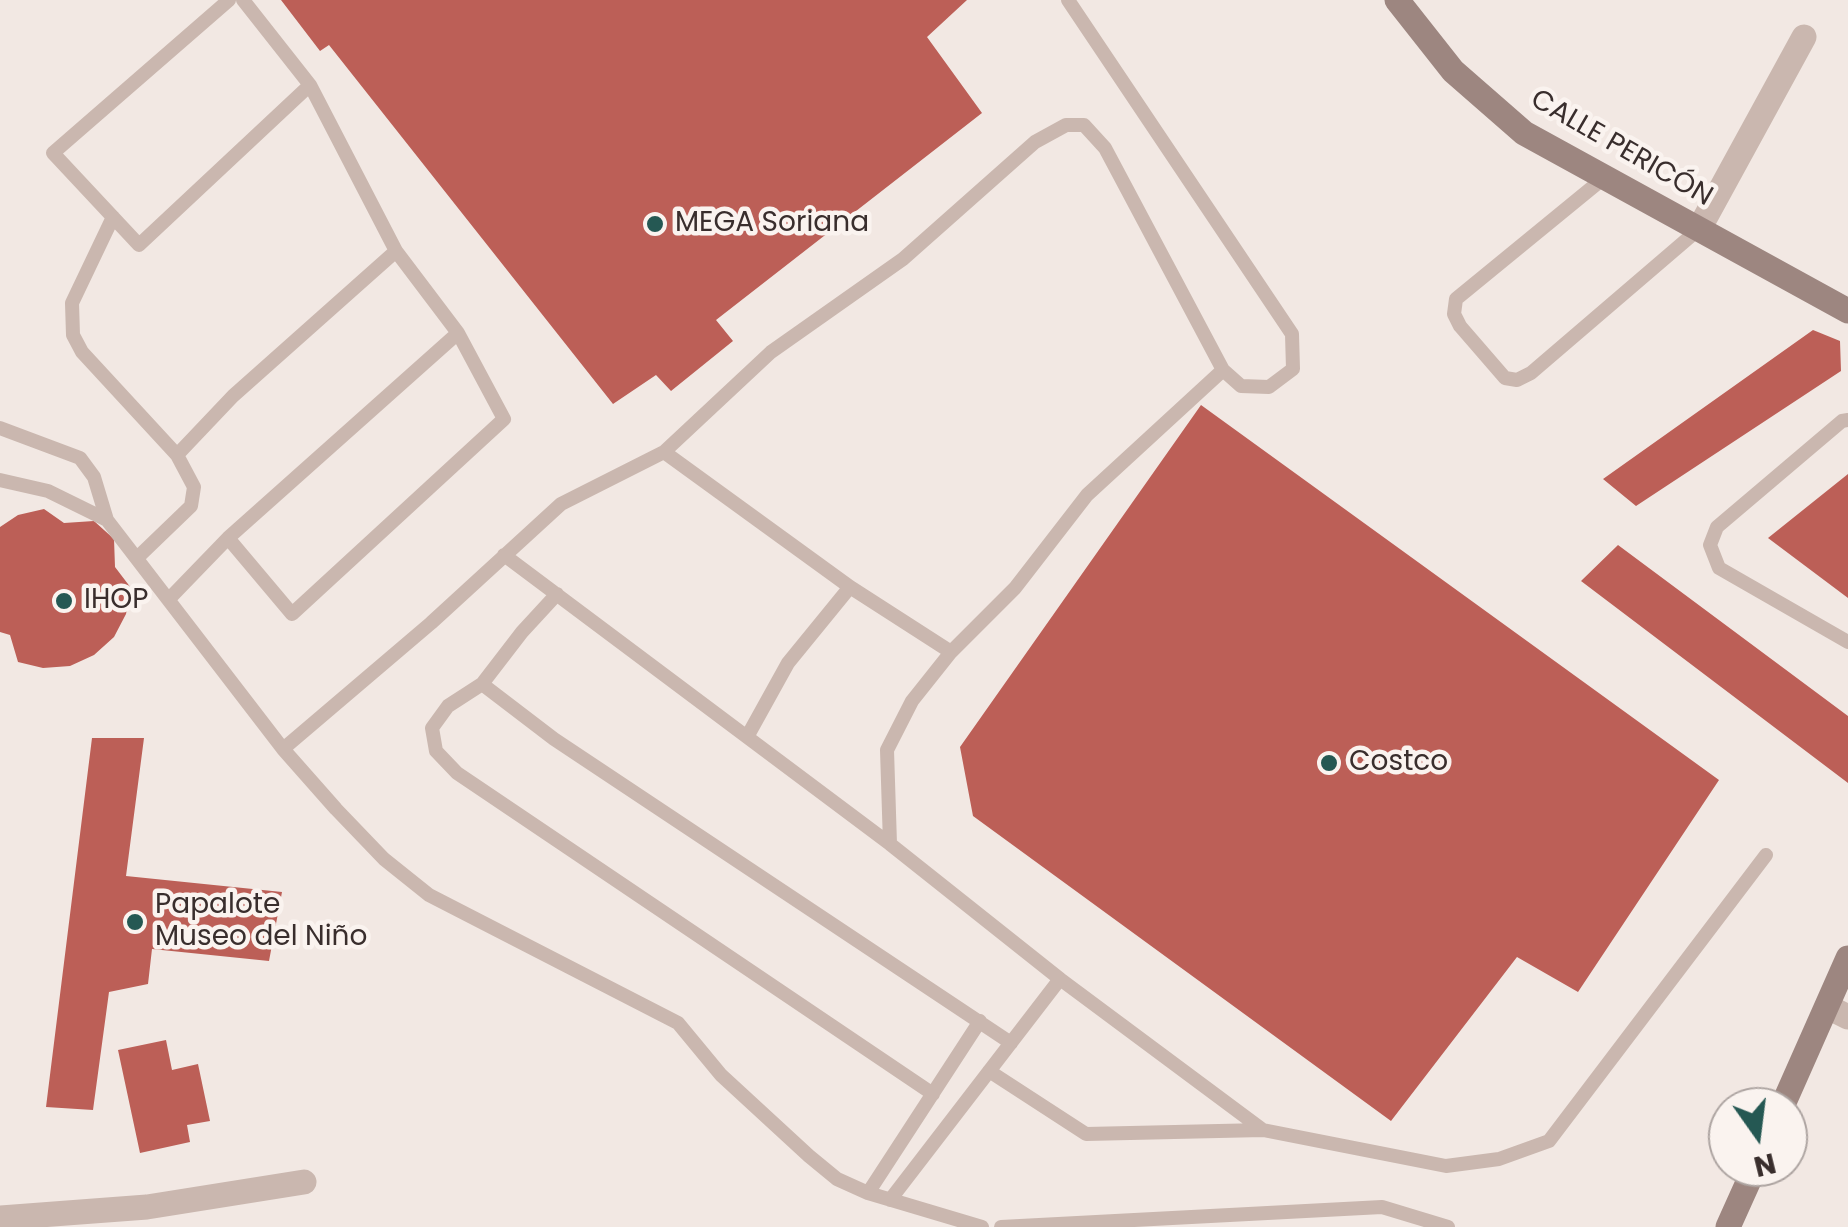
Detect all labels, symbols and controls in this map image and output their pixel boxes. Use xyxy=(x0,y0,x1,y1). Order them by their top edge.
street label: CALLE PERICÓN xyxy=(1524,83,1718,215)
place label: MEGA Soriana xyxy=(675,207,869,241)
marker: MEGA Soriana xyxy=(644,213,666,235)
place label: IHOP xyxy=(84,584,148,618)
marker: IHOP xyxy=(53,590,75,612)
place label: Costco xyxy=(1349,746,1448,780)
marker: Costco xyxy=(1318,752,1340,774)
place label: Papalote Museo del Niño xyxy=(155,889,367,955)
marker: Papalote Museo del Niño xyxy=(124,911,146,933)
north arrow xyxy=(1708,1087,1808,1187)
text: N xyxy=(1750,1143,1780,1186)

